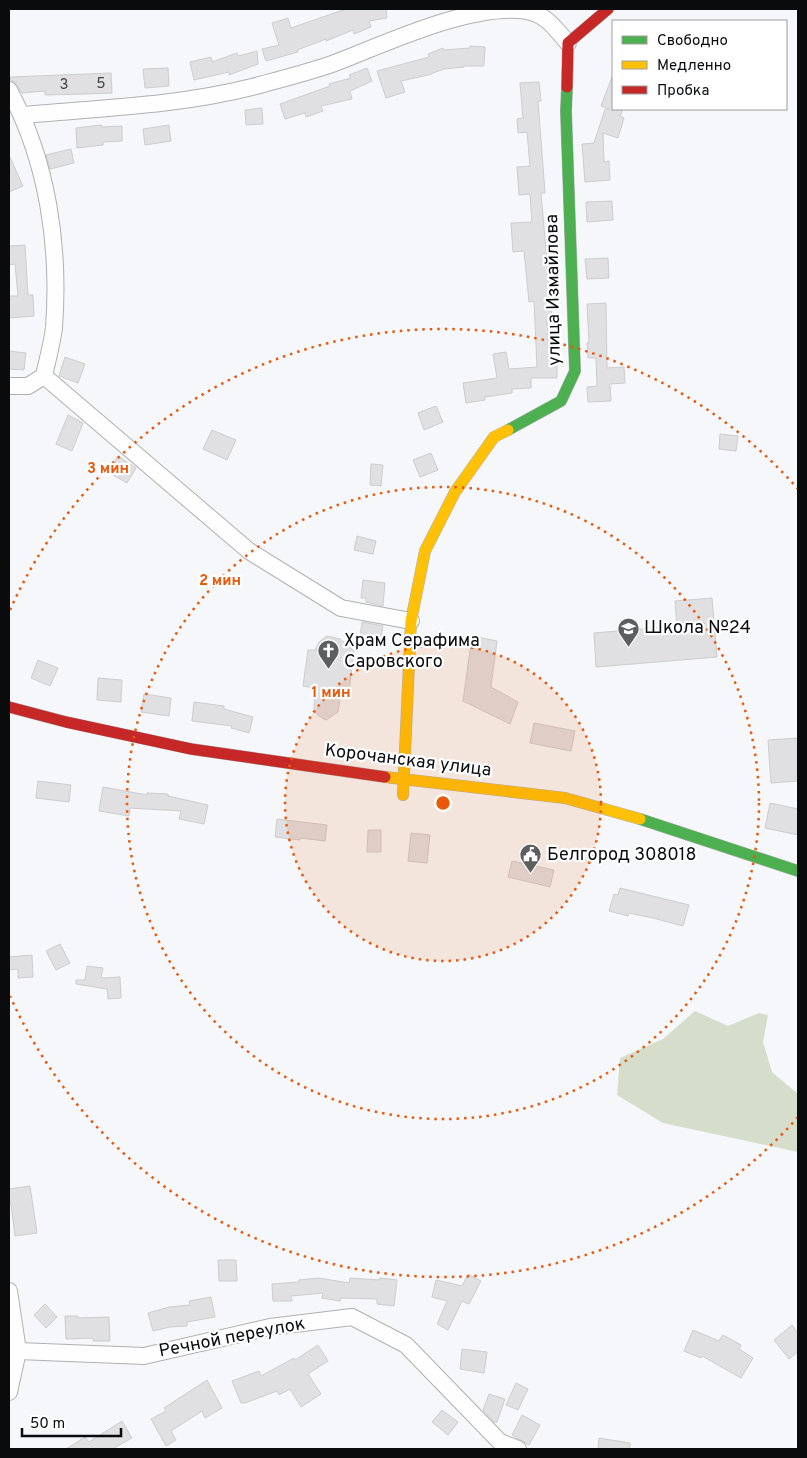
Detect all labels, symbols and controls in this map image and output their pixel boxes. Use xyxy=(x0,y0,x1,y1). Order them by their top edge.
legend xyxy=(612,20,787,110)
text: Свободно xyxy=(657,32,728,51)
text: Медленно xyxy=(657,57,731,76)
house number: 5 xyxy=(96,75,106,94)
house number: 3 xyxy=(59,76,69,95)
text: Пробка xyxy=(657,82,709,101)
street label: улица Измайлова xyxy=(541,214,567,366)
text: 3 мин xyxy=(87,460,129,479)
text: 2 мин xyxy=(199,572,241,591)
school or university icon: Школа №24 xyxy=(616,616,640,647)
place label: Школа №24 xyxy=(644,617,751,640)
place label: Храм Серафима Саровского xyxy=(344,630,480,674)
church icon: Храм Серафима Саровского xyxy=(316,639,340,670)
text: 1 мин xyxy=(312,684,350,703)
street label: Корочанская улица xyxy=(323,739,493,783)
centre of rings xyxy=(434,794,452,812)
public building icon: Белгород 308018 xyxy=(519,843,543,874)
place label: Белгород 308018 xyxy=(547,844,697,867)
street label: Речной переулок xyxy=(157,1313,307,1363)
scale bar xyxy=(22,1406,121,1438)
text: 50 m xyxy=(30,1415,65,1434)

